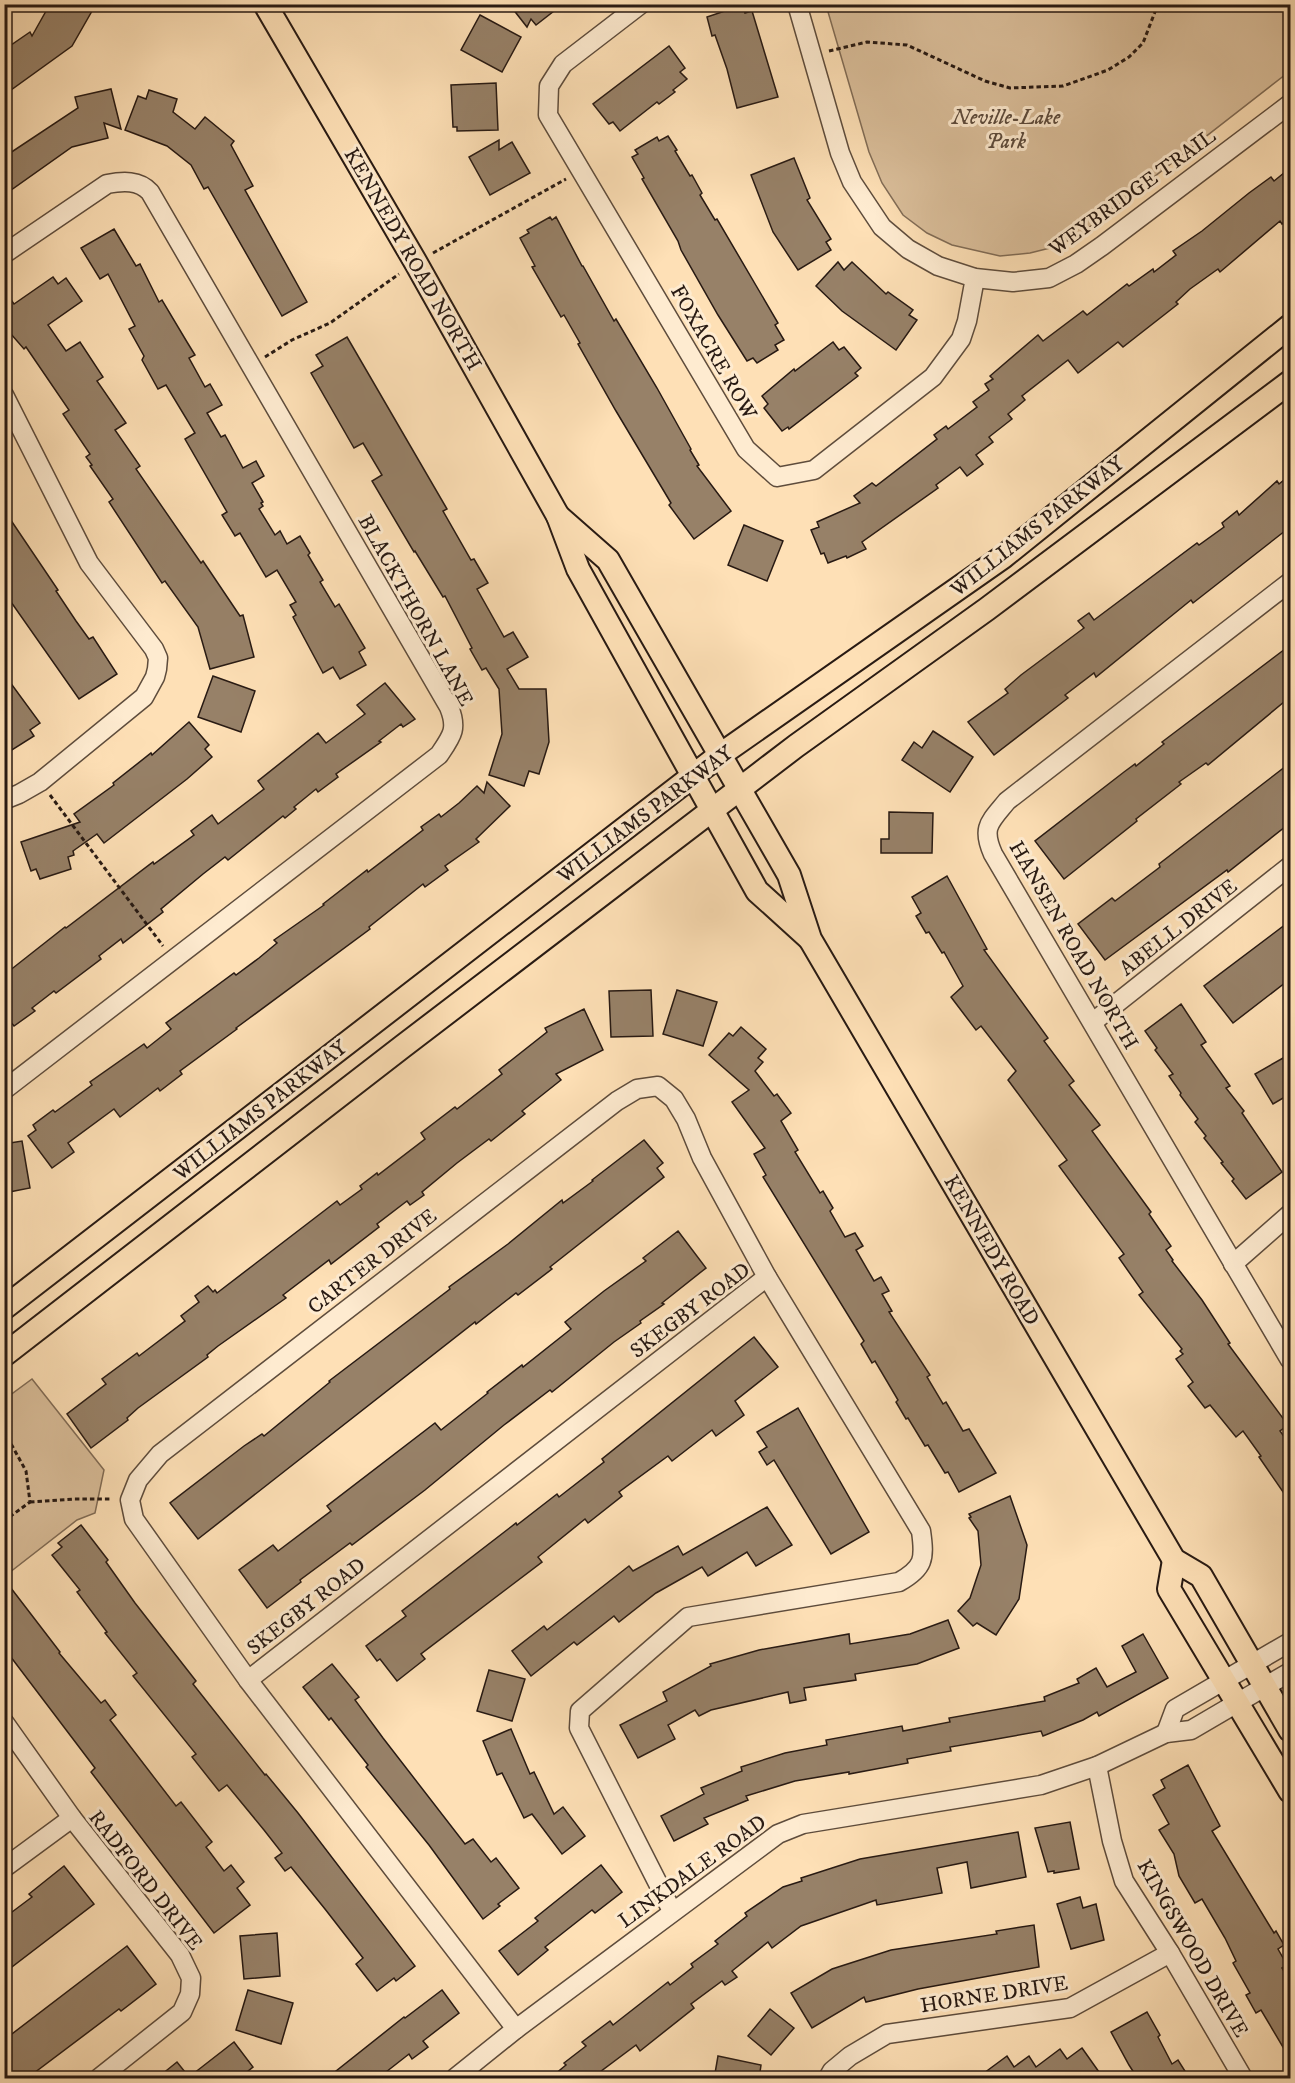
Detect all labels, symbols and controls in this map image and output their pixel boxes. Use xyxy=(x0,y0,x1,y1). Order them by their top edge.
park label: Neville-Lake Park xyxy=(951,105,1061,155)
street label: WEYBRIDGE TRAIL xyxy=(1043,123,1221,263)
street label: KENNEDY ROAD NORTH xyxy=(338,143,487,376)
street label: FOXACRE ROW xyxy=(664,281,762,425)
street label: WILLIAMS PARKWAY xyxy=(945,450,1130,603)
street label: BLACKTHORN LANE xyxy=(352,510,479,711)
street label: WILLIAMS PARKWAY xyxy=(552,740,739,890)
street label: HANSEN ROAD NORTH xyxy=(1003,836,1144,1055)
street label: ABELL DRIVE xyxy=(1114,874,1243,982)
street label: WILLIAMS PARKWAY xyxy=(168,1034,353,1187)
street label: KENNEDY ROAD xyxy=(938,1171,1045,1330)
street label: CARTER DRIVE xyxy=(303,1203,442,1320)
street label: SKEGBY ROAD xyxy=(625,1257,756,1364)
street label: SKEGBY ROAD xyxy=(242,1552,371,1661)
street label: RADFORD DRIVE xyxy=(82,1805,208,1956)
street label: LINKDALE ROAD xyxy=(614,1809,772,1934)
street label: KINGSWOOD DRIVE xyxy=(1131,1855,1254,2042)
street label: HORNE DRIVE xyxy=(919,1970,1070,2019)

